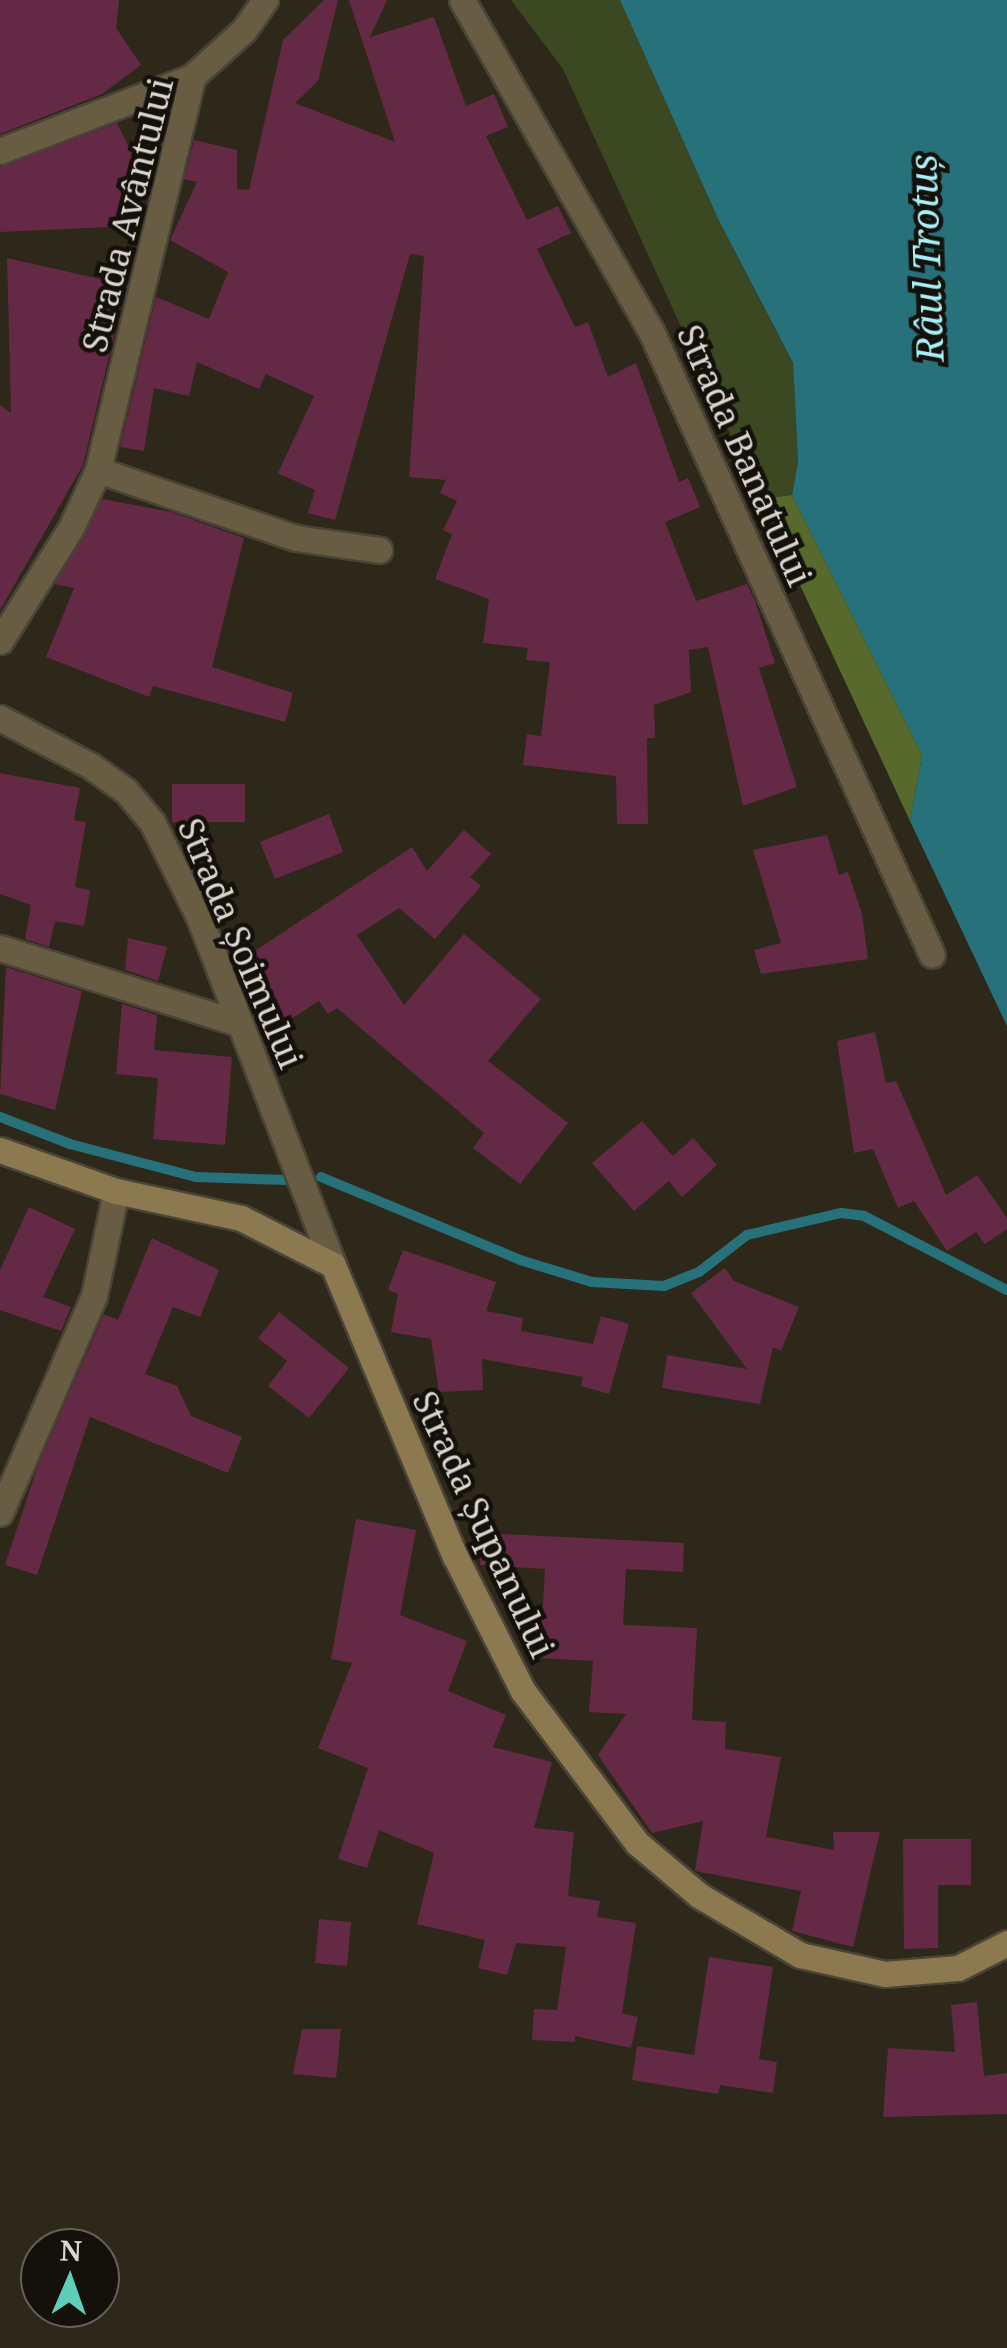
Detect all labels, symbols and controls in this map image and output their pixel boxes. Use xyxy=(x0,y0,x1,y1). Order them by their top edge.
street label: Strada Avântului xyxy=(73,74,181,356)
water label: Râul Trotuș xyxy=(900,153,952,363)
street label: Strada Banatului xyxy=(669,318,821,592)
street label: Strada Șoimului xyxy=(169,812,313,1074)
street label: Strada Șupanului xyxy=(404,1384,564,1664)
north arrow xyxy=(20,2228,120,2328)
text: N xyxy=(59,2231,83,2269)

